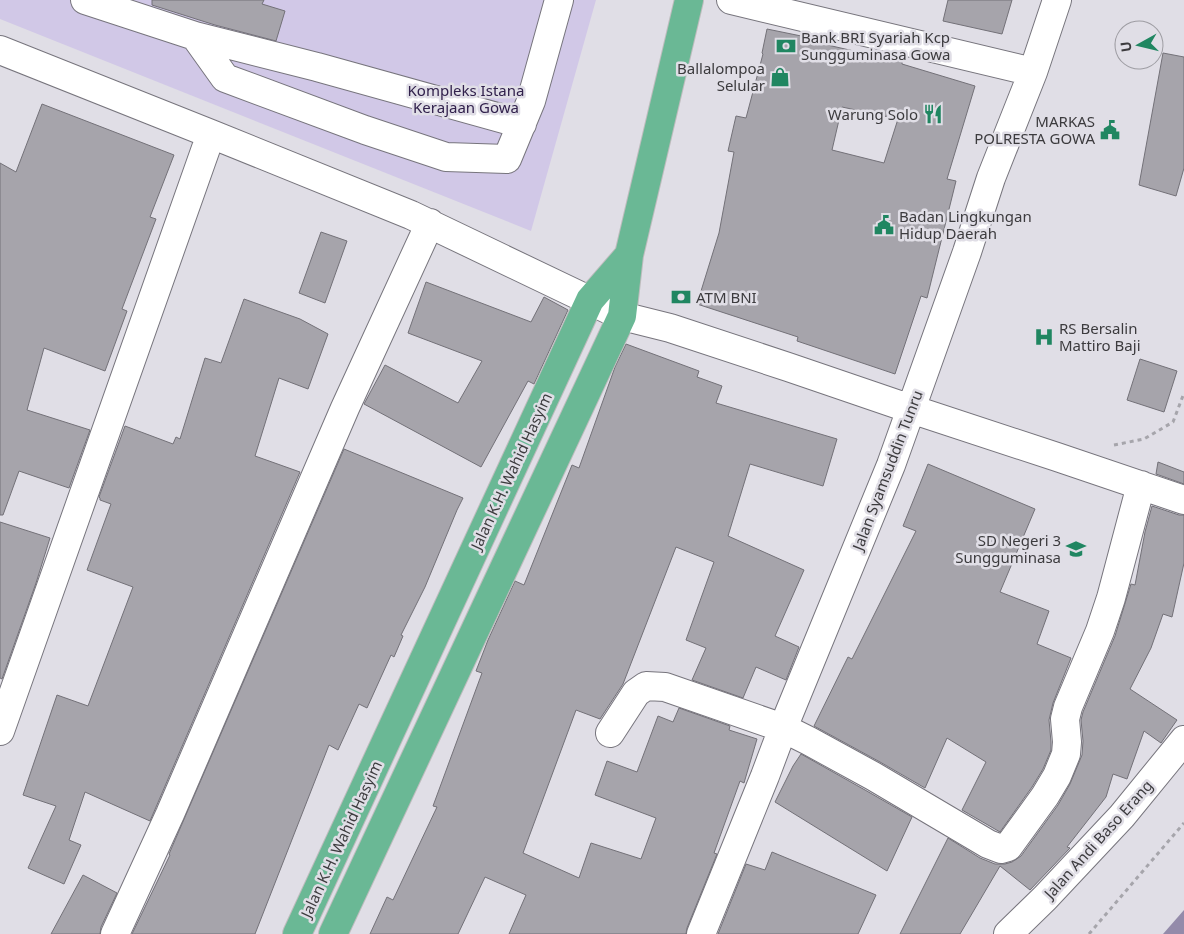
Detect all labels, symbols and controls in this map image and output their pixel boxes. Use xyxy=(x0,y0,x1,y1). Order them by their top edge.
north arrow xyxy=(1114,20,1164,70)
place label: Bank BRI Syariah Kcp Sungguminasa Gowa xyxy=(801,27,950,64)
bank icon: Bank BRI Syariah Kcp Sungguminasa Gowa xyxy=(775,35,797,57)
text: U xyxy=(1115,40,1136,53)
place label: Ballalompoa Selular xyxy=(677,58,765,95)
shop icon: Ballalompoa Selular xyxy=(769,66,791,88)
park label: Kompleks Istana Kerajaan Gowa xyxy=(408,80,524,117)
restaurant icon: Warung Solo xyxy=(922,103,944,125)
place label: Warung Solo xyxy=(828,104,918,124)
place label: MARKAS POLRESTA GOWA xyxy=(974,111,1095,148)
public building icon: MARKAS POLRESTA GOWA xyxy=(1099,119,1121,141)
place label: Badan Lingkungan Hidup Daerah xyxy=(899,206,1032,243)
public building icon: Badan Lingkungan Hidup Daerah xyxy=(873,214,895,236)
bank icon: ATM BNI xyxy=(670,286,692,308)
place label: ATM BNI xyxy=(696,287,757,307)
place label: RS Bersalin Mattiro Baji xyxy=(1059,318,1141,355)
hospital icon: RS Bersalin Mattiro Baji xyxy=(1033,326,1055,348)
street label: Jalan Syamsuddin Tunru xyxy=(847,387,927,555)
street label: Jalan K.H. Wahid Hasyim xyxy=(465,389,556,554)
place label: SD Negeri 3 Sungguminasa xyxy=(955,530,1061,567)
school or university icon: SD Negeri 3 Sungguminasa xyxy=(1065,538,1087,560)
street label: Jalan K.H. Wahid Hasyim xyxy=(295,757,386,922)
street label: Jalan Andi Baso Erang xyxy=(1038,775,1157,904)

